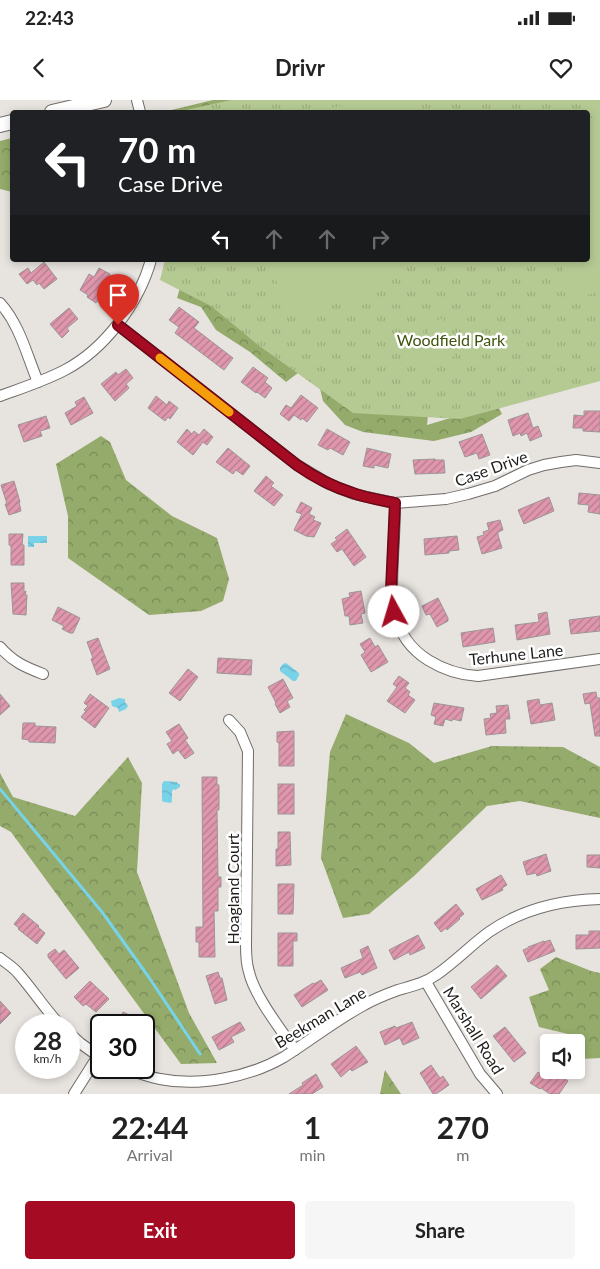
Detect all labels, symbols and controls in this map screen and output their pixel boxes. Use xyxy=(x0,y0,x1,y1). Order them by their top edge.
text: 22:43 xyxy=(25,6,74,29)
icon: back xyxy=(25,54,53,82)
text: Drivr xyxy=(275,54,325,81)
icon: heart xyxy=(547,54,575,82)
text: 70 m xyxy=(118,128,196,170)
icon: left xyxy=(35,130,100,195)
text: Case Drive xyxy=(118,170,223,197)
icon: left xyxy=(207,225,235,253)
icon: ahead xyxy=(260,225,288,253)
icon: ahead xyxy=(313,225,341,253)
icon: right xyxy=(366,225,394,253)
pin xyxy=(97,274,139,325)
icon: arrive xyxy=(104,281,132,309)
park label: Woodfield Park xyxy=(397,330,506,349)
street label: Case Drive xyxy=(452,446,530,490)
position arrow xyxy=(367,585,419,637)
street label: Terhune Lane xyxy=(468,640,564,668)
street label: Hoagland Court xyxy=(223,833,242,945)
street label: Beekman Lane xyxy=(271,982,369,1052)
street label: Marshall Road xyxy=(440,983,508,1077)
speed limit sign: 30 xyxy=(90,1014,155,1079)
text: 28 xyxy=(33,1025,62,1055)
map controls xyxy=(540,1034,585,1079)
button: sound xyxy=(540,1034,585,1079)
text: km/h xyxy=(33,1051,62,1066)
text: 22:44 xyxy=(111,1109,188,1145)
text: 1 xyxy=(304,1109,321,1145)
text: 270 xyxy=(437,1109,489,1145)
text: Arrival xyxy=(127,1145,173,1164)
text: min xyxy=(300,1145,326,1164)
text: m xyxy=(456,1145,469,1164)
button: Exit xyxy=(25,1201,295,1259)
button: Share xyxy=(305,1201,575,1259)

